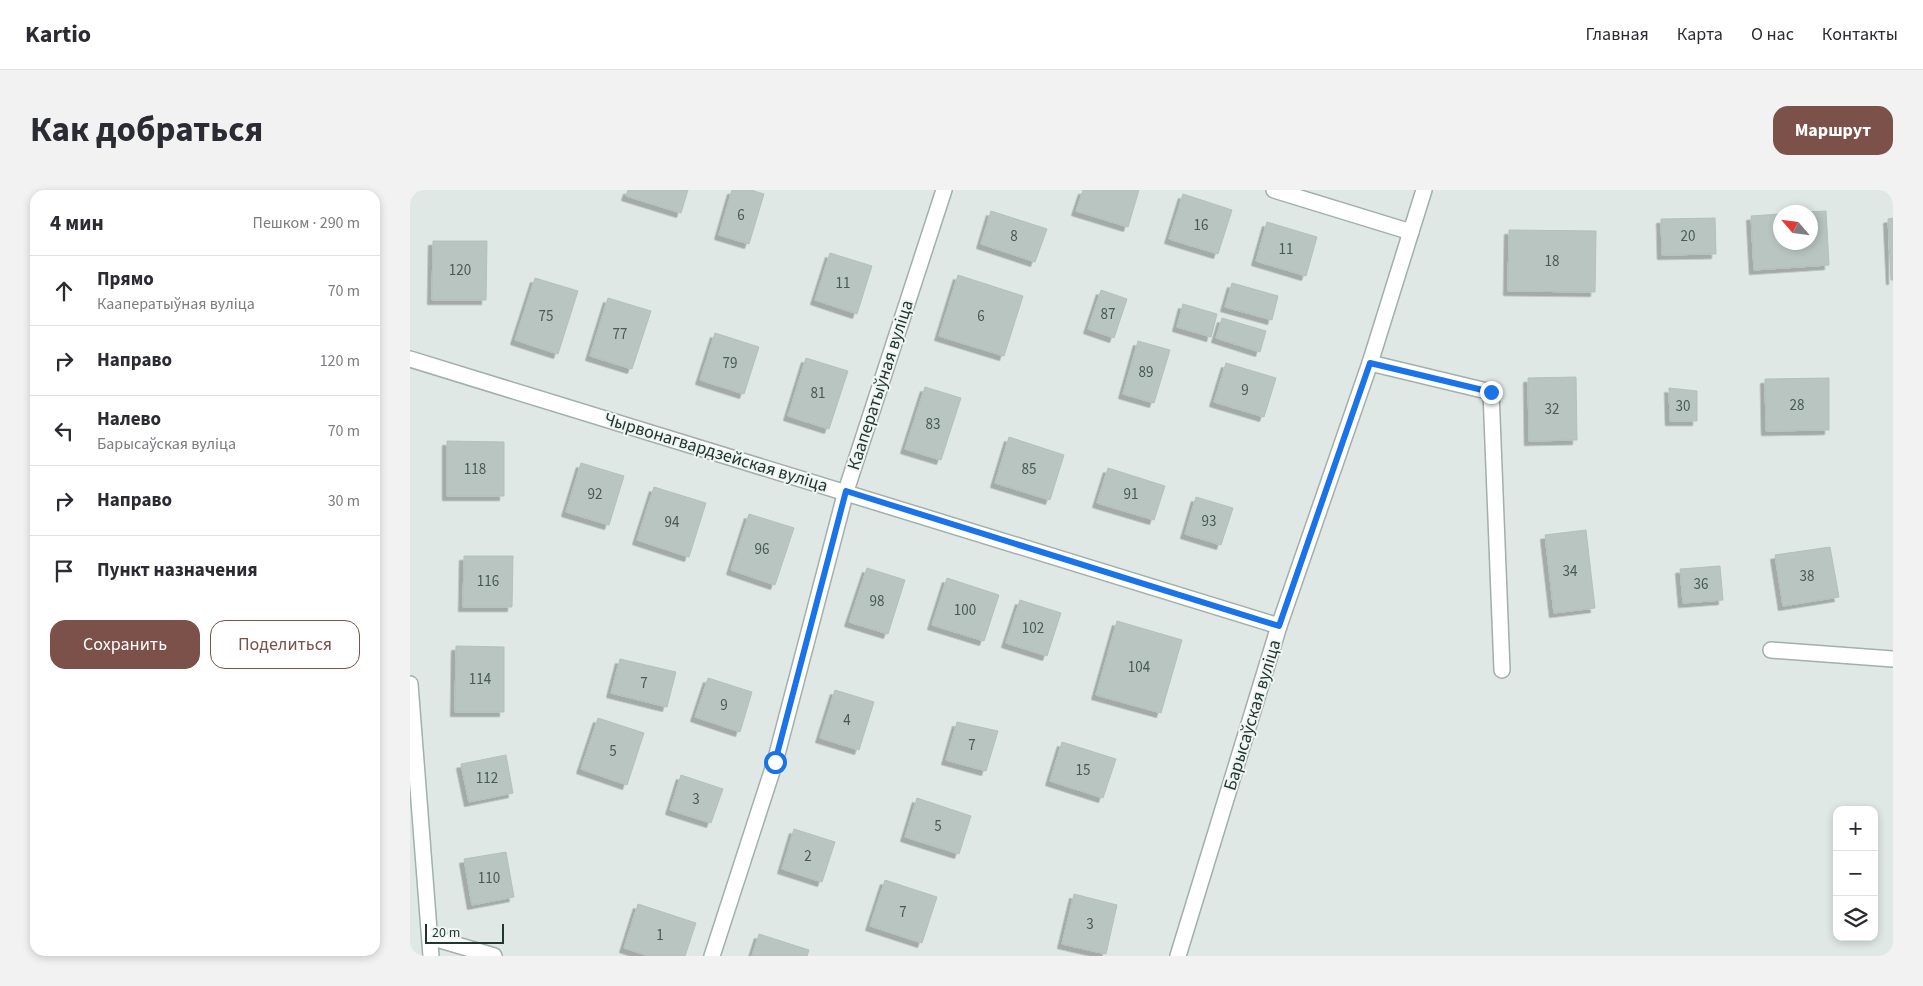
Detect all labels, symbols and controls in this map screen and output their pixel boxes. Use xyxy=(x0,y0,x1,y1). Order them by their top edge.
text: Kartio xyxy=(25,17,91,52)
text: Главная xyxy=(1586,22,1649,47)
text: Карта xyxy=(1677,22,1723,47)
text: О нас xyxy=(1751,22,1794,47)
text: Контакты xyxy=(1822,22,1898,47)
text: Как добраться xyxy=(30,105,263,155)
button: Маршрут xyxy=(1773,106,1893,155)
house number: 6 xyxy=(737,205,745,226)
north arrow xyxy=(1773,205,1818,250)
text: 4 мин xyxy=(50,208,104,238)
text: Пешком · 290 m xyxy=(253,212,360,234)
house number: 16 xyxy=(1194,215,1208,236)
house number: 8 xyxy=(1010,226,1018,247)
house number: 20 xyxy=(1681,226,1695,247)
house number: 11 xyxy=(1279,239,1293,260)
house number: 18 xyxy=(1545,251,1559,272)
house number: 120 xyxy=(449,260,471,281)
text: Прямо xyxy=(97,266,154,293)
house number: 11 xyxy=(836,273,850,294)
icon: ahead xyxy=(50,277,78,305)
text: 70 m xyxy=(328,280,360,302)
text: Кааператыўная вуліца xyxy=(97,293,255,315)
street label: Кааператыўная вуліца xyxy=(841,297,920,473)
house number: 87 xyxy=(1101,304,1115,325)
house number: 75 xyxy=(539,306,553,327)
house number: 6 xyxy=(977,306,985,327)
house number: 77 xyxy=(613,324,627,345)
icon: right xyxy=(50,347,78,375)
text: Направо xyxy=(97,347,172,374)
text: 120 m xyxy=(320,350,360,372)
house number: 79 xyxy=(723,353,737,374)
house number: 89 xyxy=(1139,362,1153,383)
house number: 9 xyxy=(1241,380,1249,401)
route end xyxy=(1480,381,1503,404)
house number: 81 xyxy=(811,383,825,404)
house number: 28 xyxy=(1790,395,1804,416)
house number: 30 xyxy=(1676,396,1690,417)
house number: 32 xyxy=(1545,399,1559,420)
text: Налево xyxy=(97,406,161,433)
street label: Чырвонагвардзейская вуліца xyxy=(601,406,831,498)
house number: 83 xyxy=(926,414,940,435)
icon: left xyxy=(50,417,78,445)
text: 70 m xyxy=(328,420,360,442)
text: Барысаўская вуліца xyxy=(97,433,236,455)
house number: 118 xyxy=(464,459,486,480)
house number: 85 xyxy=(1022,459,1036,480)
house number: 92 xyxy=(588,484,602,505)
house number: 91 xyxy=(1124,484,1138,505)
icon: right xyxy=(50,487,78,515)
text: Направо xyxy=(97,487,172,514)
text: 30 m xyxy=(328,490,360,512)
house number: 93 xyxy=(1202,511,1216,532)
house number: 94 xyxy=(665,512,680,533)
house number: 96 xyxy=(755,539,769,560)
icon: arrive xyxy=(50,557,78,585)
text: Пункт назначения xyxy=(97,557,258,584)
house number: 34 xyxy=(1563,561,1578,582)
house number: 38 xyxy=(1800,566,1814,587)
house number: 116 xyxy=(477,571,499,592)
house number: 36 xyxy=(1694,574,1708,595)
house number: 98 xyxy=(870,591,884,612)
house number: 100 xyxy=(954,600,976,621)
house number: 102 xyxy=(1022,618,1044,639)
button: Сохранить xyxy=(50,620,200,669)
button: Поделиться xyxy=(210,620,360,669)
street label: Барысаўская вуліца xyxy=(1218,637,1287,794)
house number: 104 xyxy=(1128,657,1151,678)
house number: 114 xyxy=(469,669,492,690)
house number: 7 xyxy=(640,673,648,694)
house number: 9 xyxy=(720,695,728,716)
house number: 4 xyxy=(843,710,851,731)
house number: 7 xyxy=(968,735,976,756)
house number: 5 xyxy=(609,741,617,762)
route start xyxy=(764,751,787,774)
house number: 15 xyxy=(1076,760,1090,781)
house number: 112 xyxy=(476,768,498,789)
house number: 3 xyxy=(692,789,700,810)
map controls xyxy=(1833,806,1878,941)
button: + xyxy=(1833,806,1878,851)
house number: 5 xyxy=(934,816,942,837)
house number: 2 xyxy=(804,846,812,867)
button: − xyxy=(1833,851,1878,896)
house number: 110 xyxy=(478,868,500,889)
button: layers xyxy=(1833,896,1878,941)
house number: 7 xyxy=(899,902,907,923)
house number: 3 xyxy=(1086,914,1094,935)
scale bar xyxy=(425,921,504,944)
text: 20 m xyxy=(432,923,460,943)
house number: 1 xyxy=(656,925,664,946)

